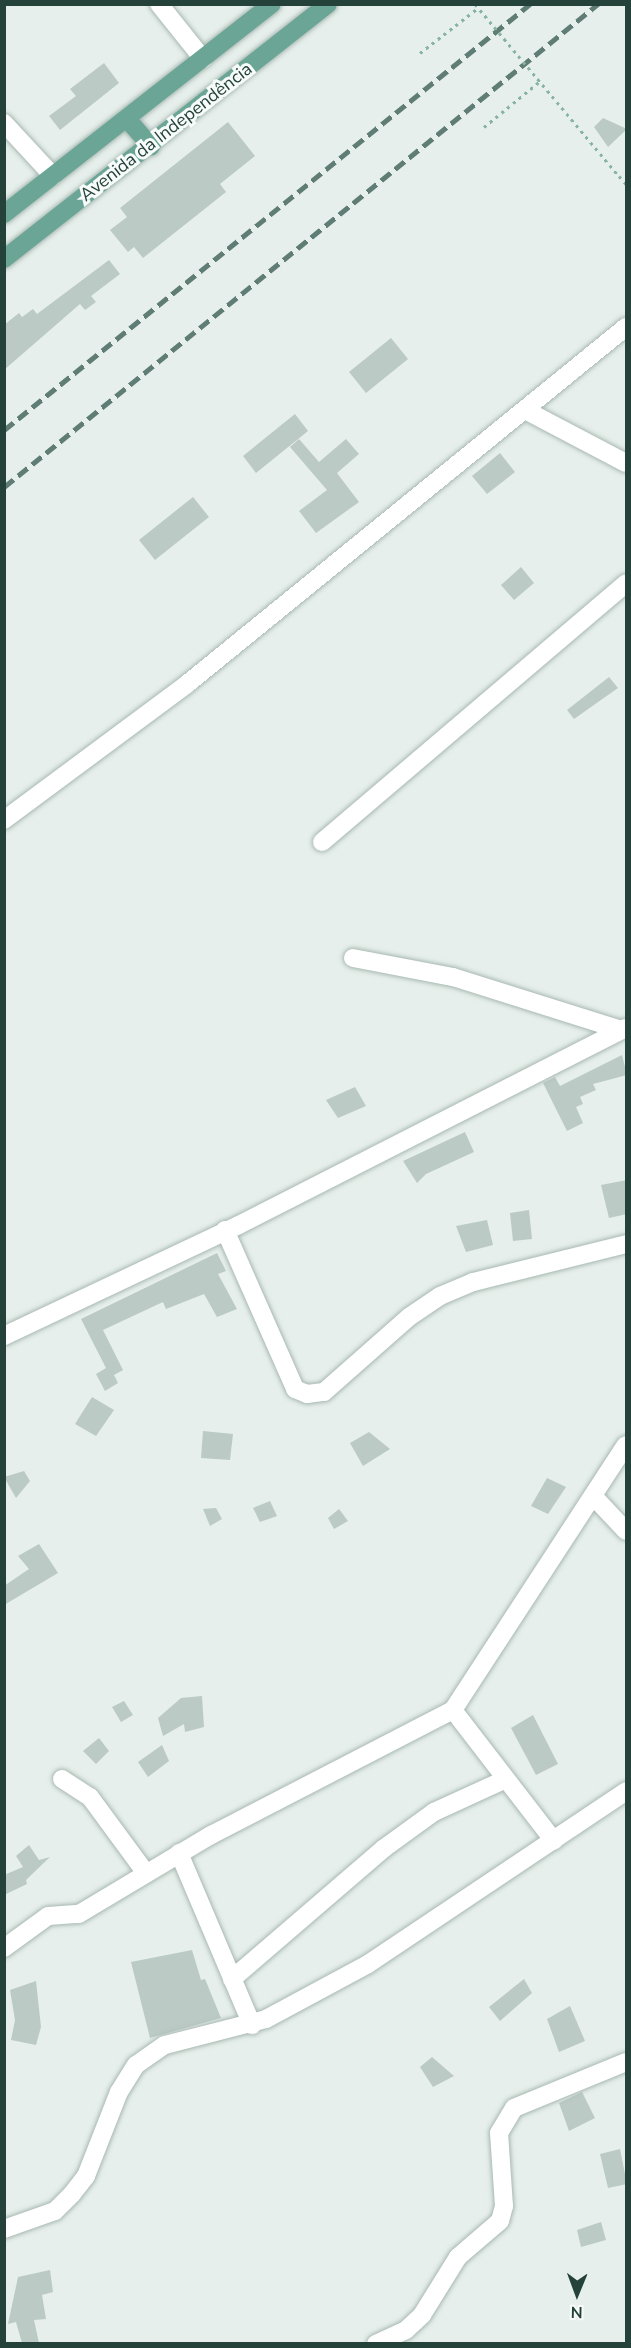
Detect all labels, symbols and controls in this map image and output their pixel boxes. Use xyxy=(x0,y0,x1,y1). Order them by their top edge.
street label: Avenida da Independência xyxy=(76,58,256,206)
north arrow xyxy=(547,2264,607,2324)
text: N xyxy=(571,2301,583,2323)

